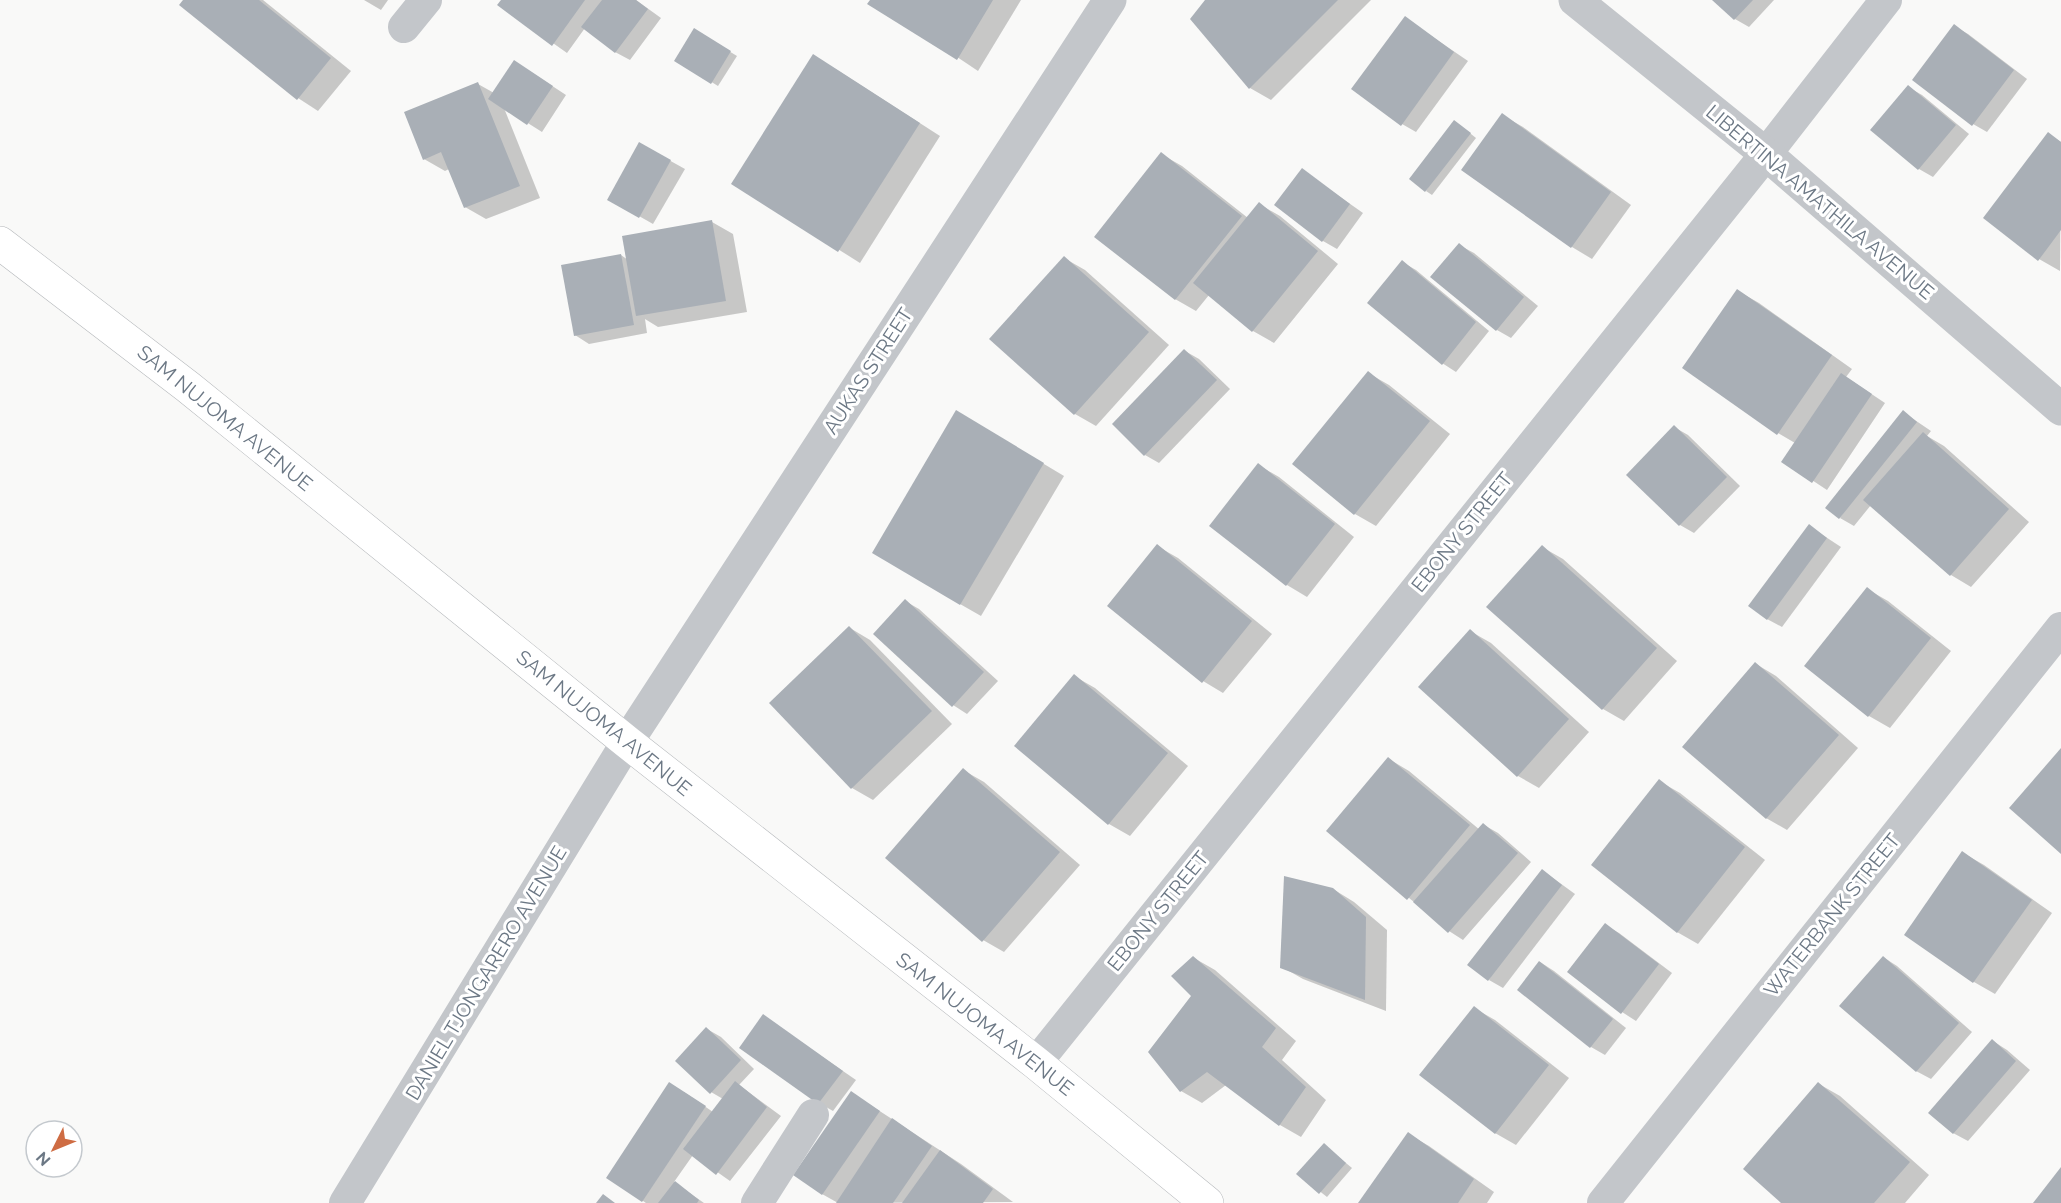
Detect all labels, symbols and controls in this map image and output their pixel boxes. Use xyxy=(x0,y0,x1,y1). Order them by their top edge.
street label: LIBERTINA AMATHILA AVENUE xyxy=(1701,100,1939,304)
street label: AUKAS STREET xyxy=(818,304,918,438)
street label: SAM NUJOMA AVENUE xyxy=(133,340,317,496)
street label: EBONY STREET xyxy=(1406,467,1518,597)
street label: SAM NUJOMA AVENUE xyxy=(512,645,696,801)
street label: WATERBANK STREET xyxy=(1759,829,1905,1001)
street label: DANIEL TJONGARERO AVENUE xyxy=(400,842,572,1104)
street label: EBONY STREET xyxy=(1102,846,1214,976)
street label: SAM NUJOMA AVENUE xyxy=(892,947,1078,1101)
north arrow xyxy=(24,1119,84,1179)
text: N xyxy=(32,1148,55,1170)

